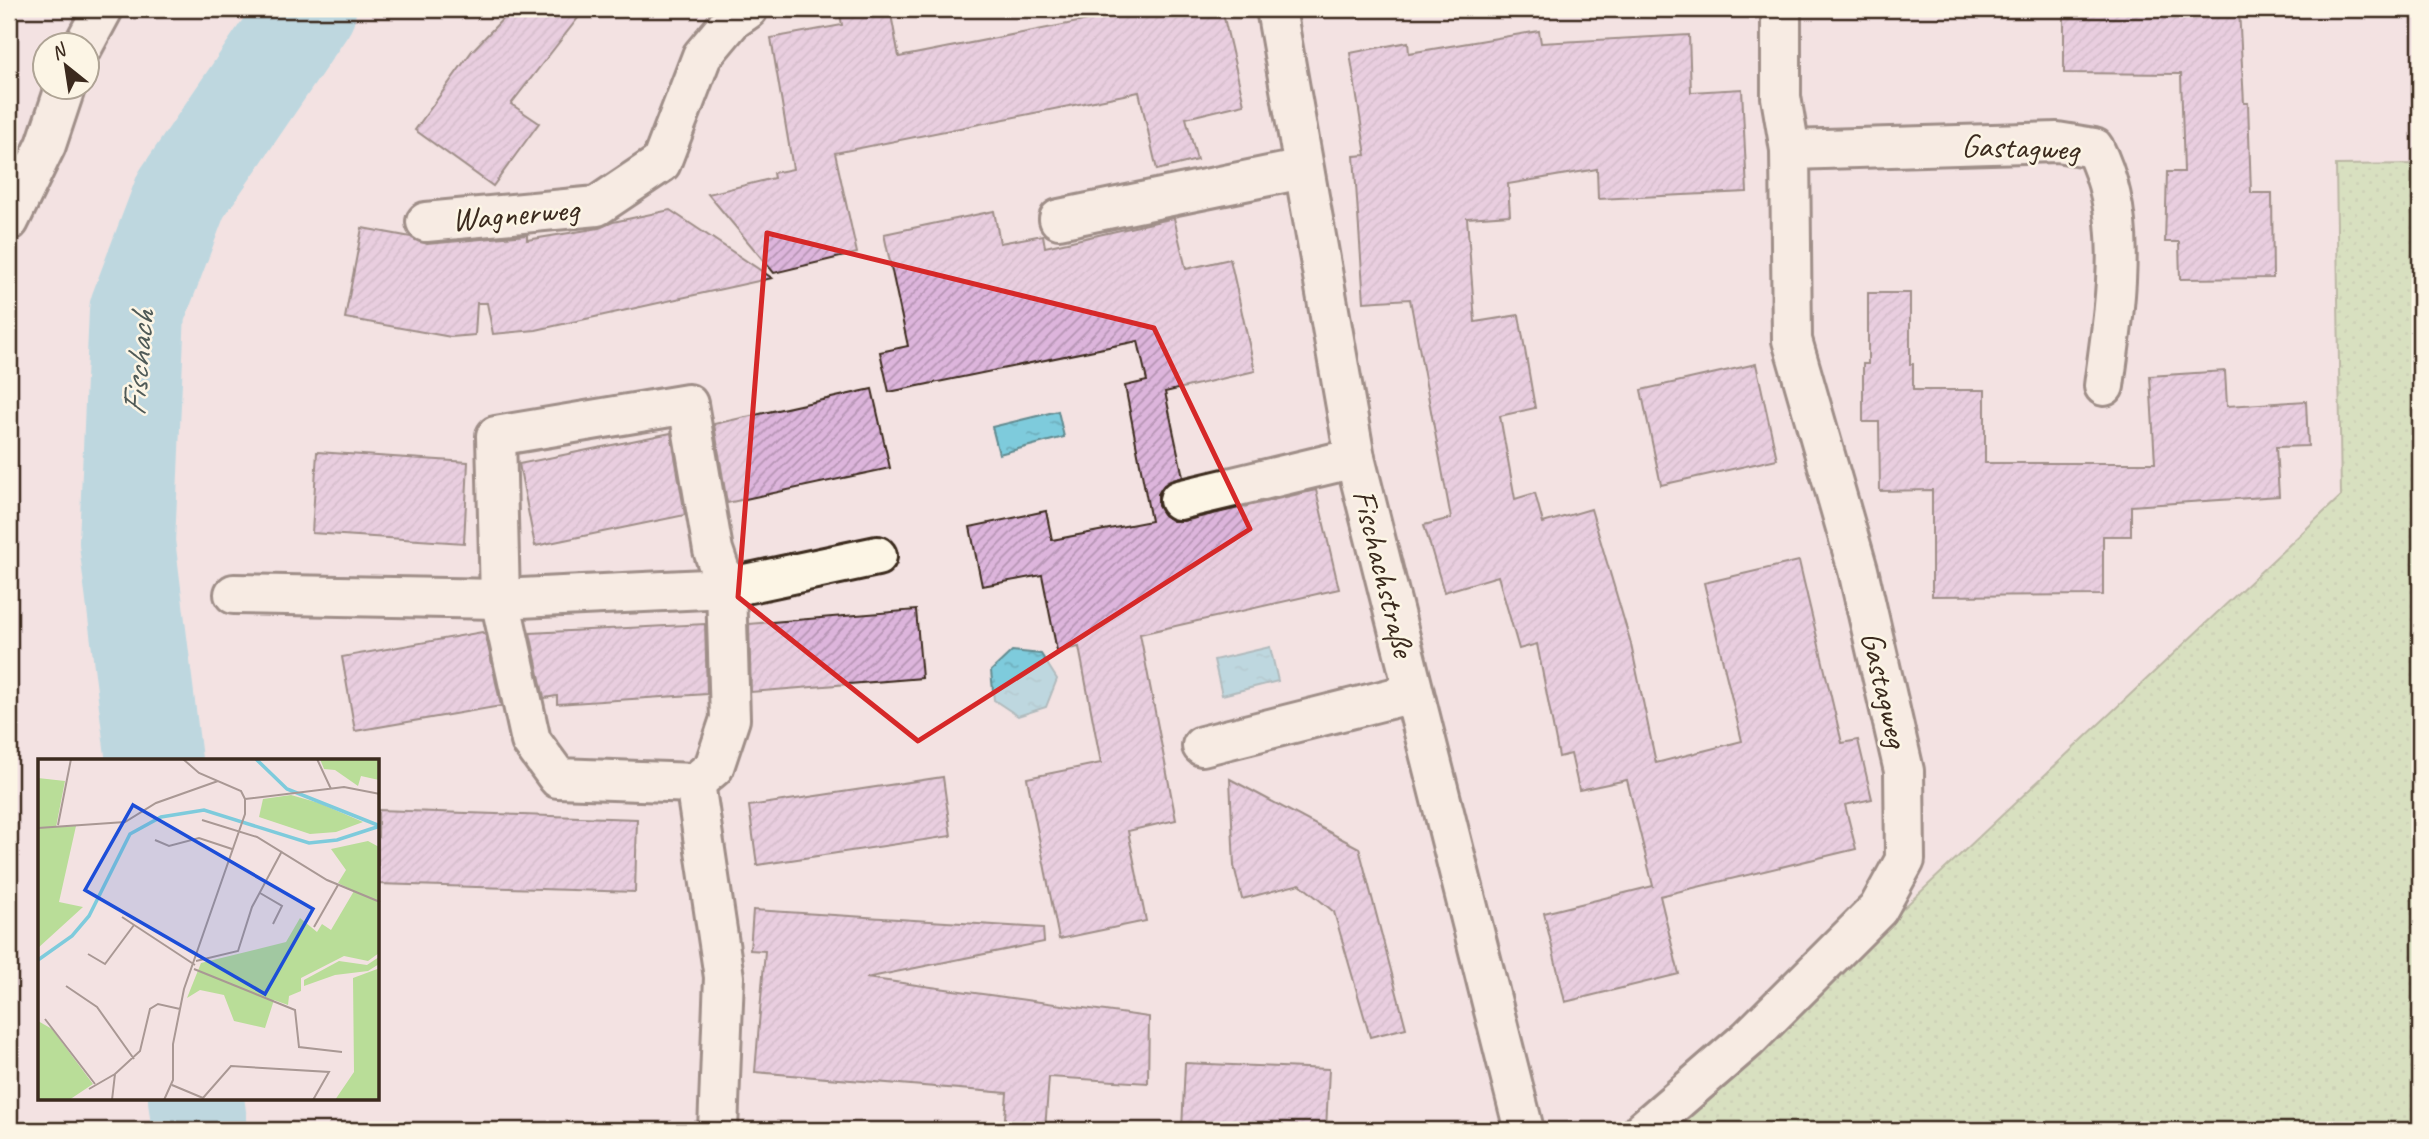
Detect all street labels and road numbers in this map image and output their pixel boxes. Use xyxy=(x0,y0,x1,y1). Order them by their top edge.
street label: Gastagweg xyxy=(1961,124,2082,170)
street label: Wagnerweg xyxy=(450,187,582,240)
street label: Fischachstraße xyxy=(1343,485,1426,663)
street label: Gastagweg xyxy=(1851,627,1919,753)

